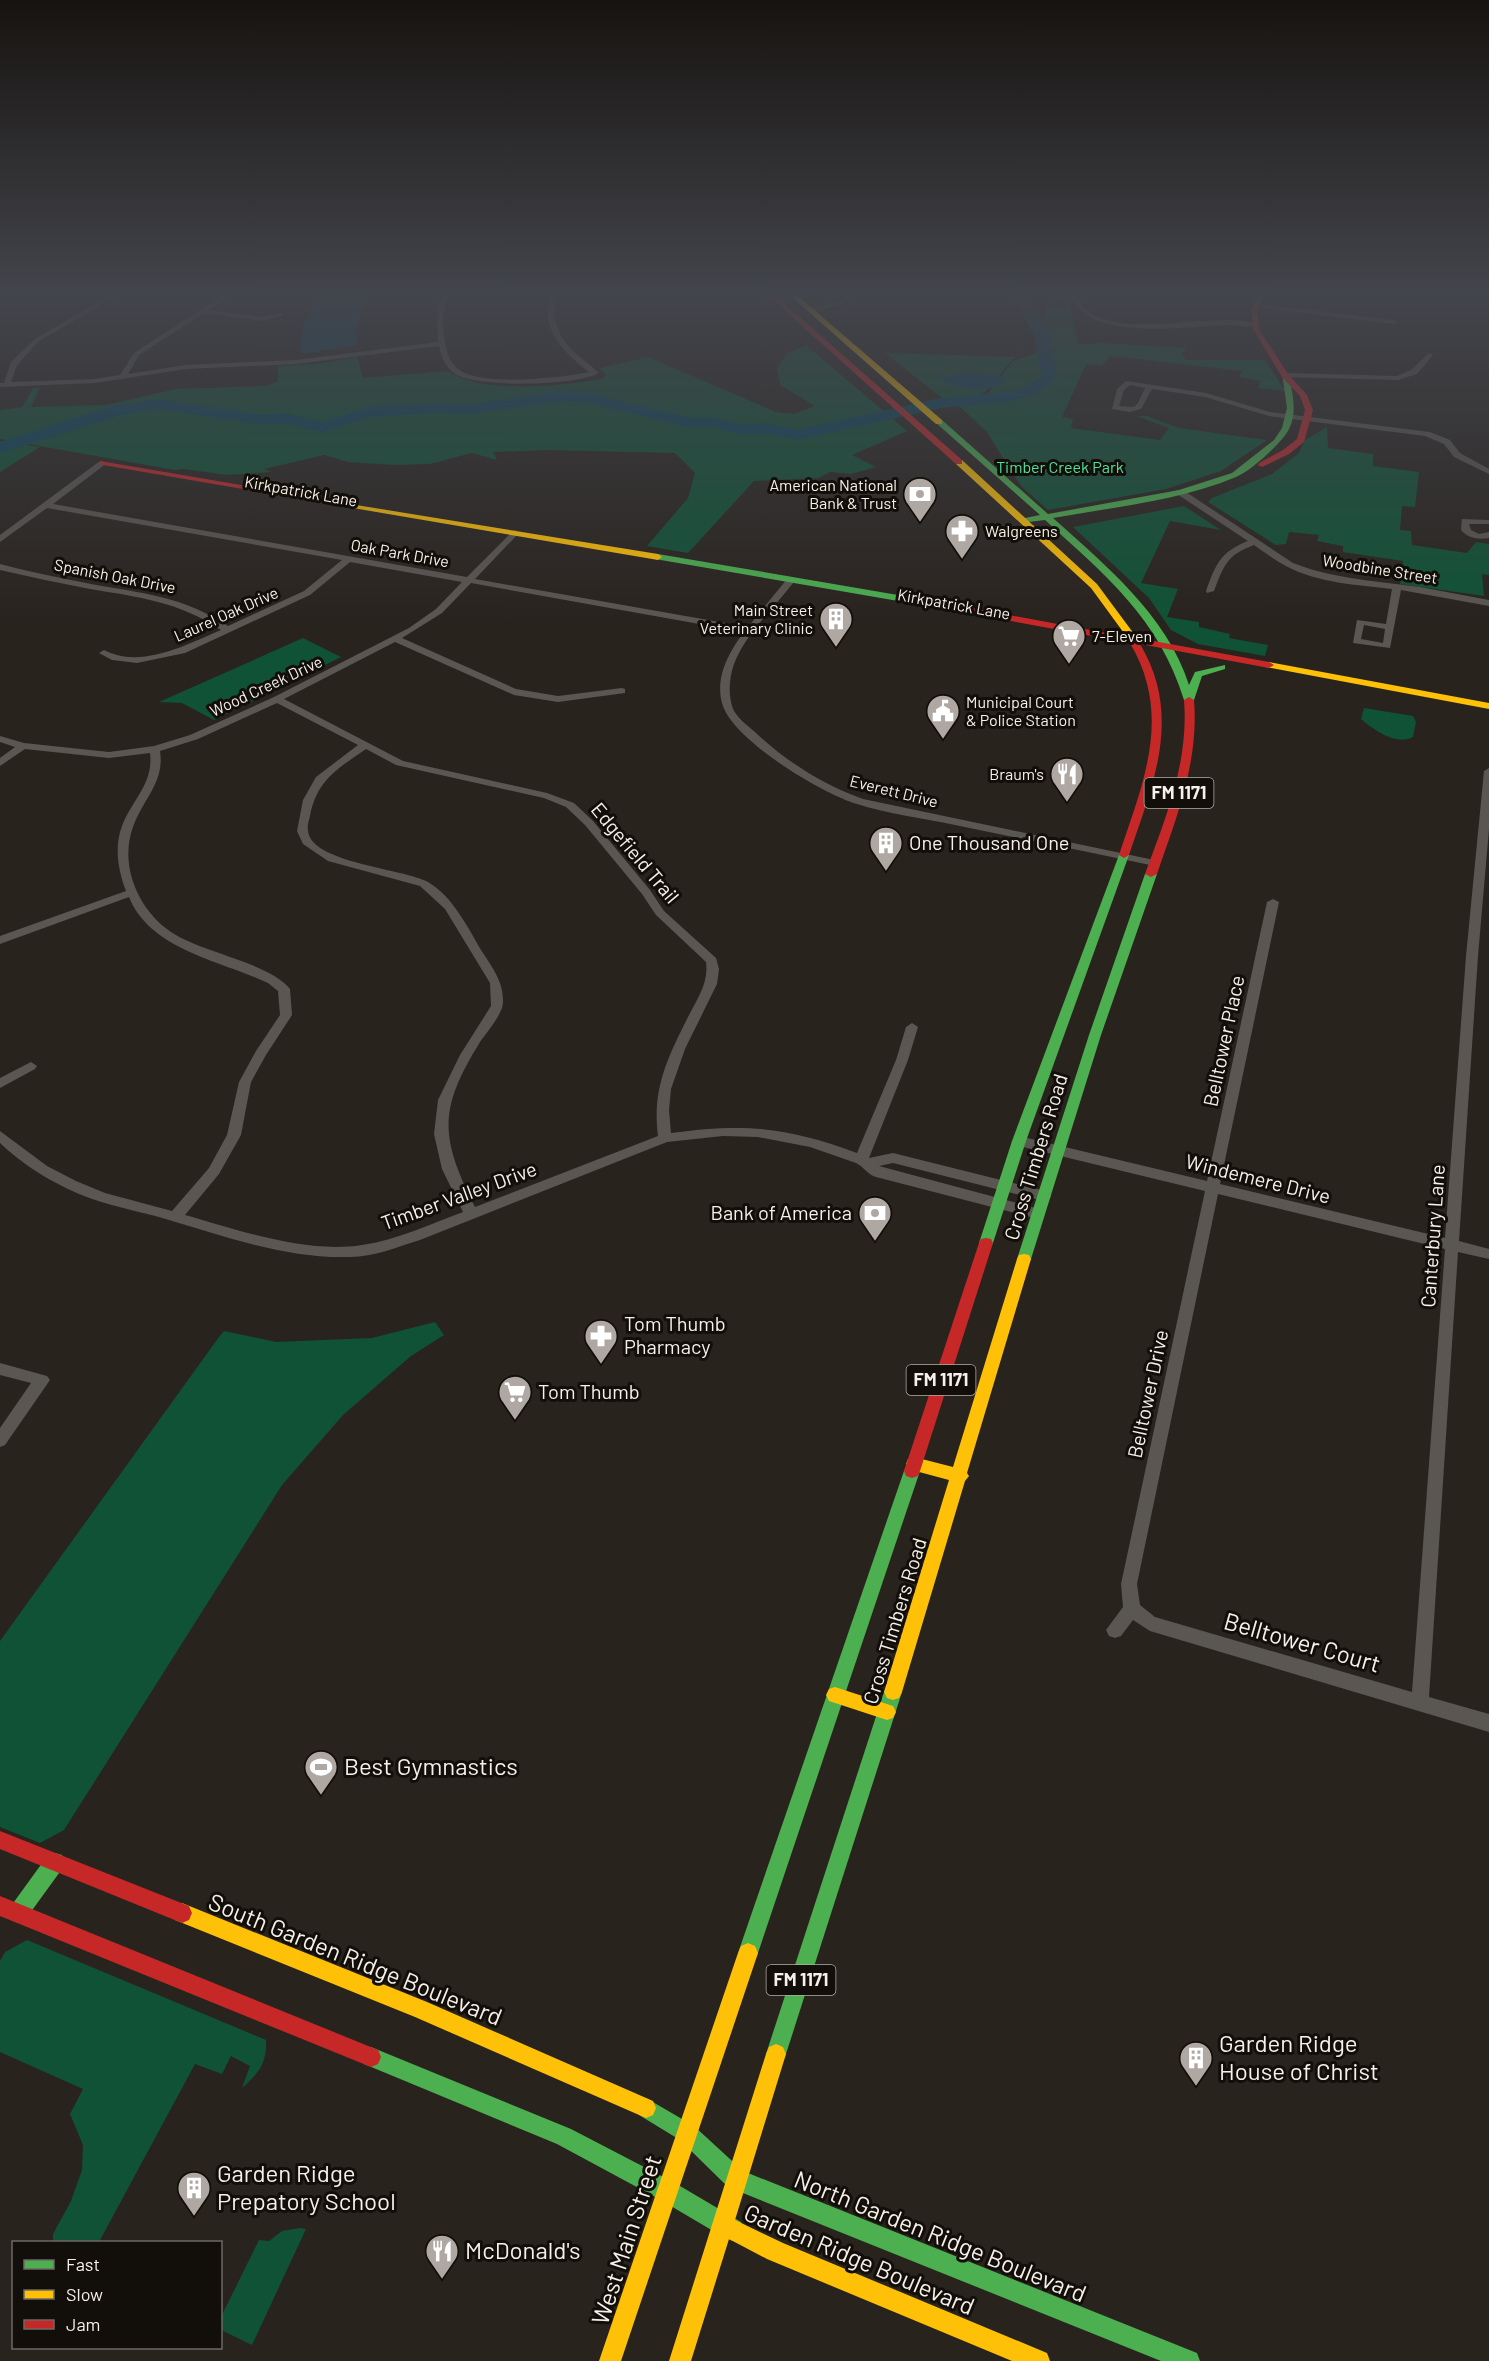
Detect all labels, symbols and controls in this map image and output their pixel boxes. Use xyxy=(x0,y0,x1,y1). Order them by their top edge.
park label: Timber Creek Park xyxy=(996,457,1124,476)
street label: Kirkpatrick Lane xyxy=(243,471,359,510)
place label: American National Bank & Trust xyxy=(769,475,897,512)
bank icon: American National Bank & Trust xyxy=(902,476,938,523)
pharmacy icon: Walgreens xyxy=(944,513,980,560)
place label: Walgreens xyxy=(985,521,1058,540)
street label: Oak Park Drive xyxy=(349,535,451,571)
street label: Woodbine Street xyxy=(1321,550,1439,587)
street label: Spanish Oak Drive xyxy=(53,554,178,597)
street label: Laurel Oak Drive xyxy=(171,582,281,645)
street label: Kirkpatrick Lane xyxy=(896,584,1012,623)
place label: Main Street Veterinary Clinic xyxy=(700,600,813,637)
building icon: Main Street Veterinary Clinic xyxy=(818,601,854,648)
supermarket icon: 7-Eleven xyxy=(1051,618,1087,665)
place label: 7-Eleven xyxy=(1092,626,1152,645)
street label: Wood Creek Drive xyxy=(206,651,325,720)
place label: Municipal Court & Police Station xyxy=(966,692,1076,729)
public building icon: Municipal Court & Police Station xyxy=(925,693,961,740)
restaurant icon: Braum's xyxy=(1049,756,1085,803)
place label: Braum's xyxy=(989,764,1044,783)
street label: Everett Drive xyxy=(848,770,940,811)
road number: FM 1171 xyxy=(1144,778,1214,808)
street label: Edgefield Trail xyxy=(587,797,685,908)
building icon: One Thousand One xyxy=(868,825,904,872)
place label: One Thousand One xyxy=(909,830,1070,854)
street label: Belltower Place xyxy=(1197,973,1249,1109)
street label: Cross Timbers Road xyxy=(998,1071,1072,1243)
street label: Windemere Drive xyxy=(1183,1148,1333,1208)
street label: Timber Valley Drive xyxy=(378,1156,540,1234)
street label: Canterbury Lane xyxy=(1415,1164,1449,1308)
bank icon: Bank of America xyxy=(857,1195,893,1242)
place label: Bank of America xyxy=(710,1200,852,1224)
place label: Tom Thumb Pharmacy xyxy=(624,1311,726,1358)
pharmacy icon: Tom Thumb Pharmacy xyxy=(583,1318,619,1365)
street label: Belltower Drive xyxy=(1122,1327,1172,1460)
road number: FM 1171 xyxy=(906,1365,976,1395)
supermarket icon: Tom Thumb xyxy=(497,1374,533,1421)
place label: Tom Thumb xyxy=(538,1379,640,1403)
street label: Cross Timbers Road xyxy=(857,1535,931,1707)
street label: Belltower Court xyxy=(1221,1605,1384,1678)
sports icon: Best Gymnastics xyxy=(303,1749,339,1796)
place label: Best Gymnastics xyxy=(344,1751,518,1780)
street label: South Garden Ridge Boulevard xyxy=(205,1886,507,2031)
road number: FM 1171 xyxy=(766,1965,836,1995)
place label: Garden Ridge House of Christ xyxy=(1219,2028,1379,2085)
building icon: Garden Ridge House of Christ xyxy=(1178,2040,1214,2087)
street label: West Main Street xyxy=(585,2151,667,2328)
place label: Garden Ridge Prepatory School xyxy=(217,2158,396,2215)
street label: North Garden Ridge Boulevard xyxy=(790,2165,1090,2309)
building icon: Garden Ridge Prepatory School xyxy=(176,2170,212,2217)
street label: Garden Ridge Boulevard xyxy=(739,2198,979,2322)
restaurant icon: McDonald's xyxy=(424,2233,460,2280)
place label: McDonald's xyxy=(465,2235,580,2264)
legend xyxy=(12,2241,222,2349)
text: Fast xyxy=(66,2253,100,2275)
text: Slow xyxy=(66,2283,103,2305)
text: Jam xyxy=(66,2313,100,2335)

